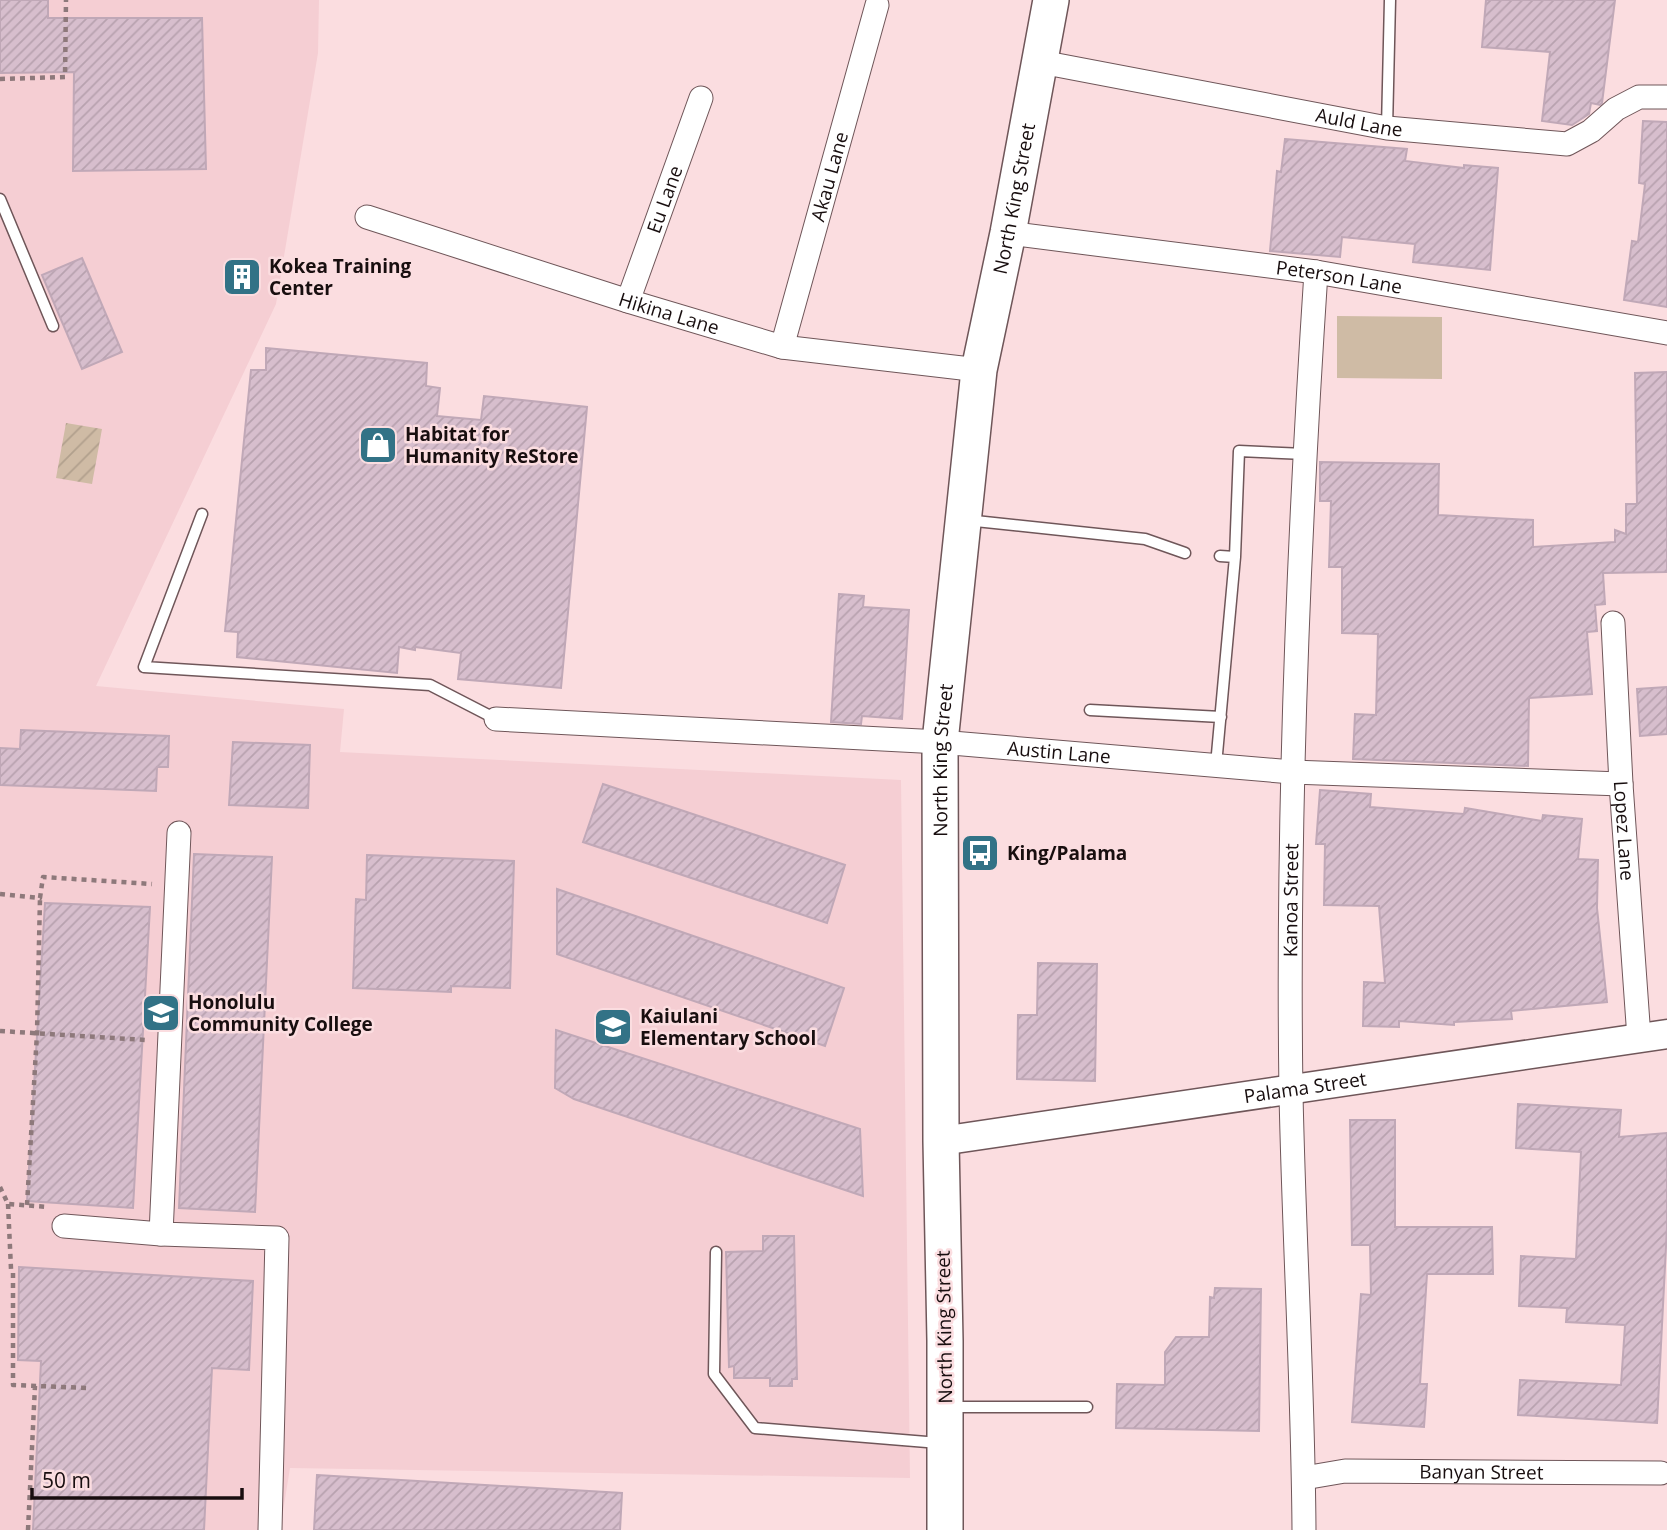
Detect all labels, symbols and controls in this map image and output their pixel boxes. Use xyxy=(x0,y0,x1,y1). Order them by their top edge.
street label: Auld Lane xyxy=(1314,102,1404,142)
street label: North King Street xyxy=(987,121,1041,277)
street label: Akau Lane xyxy=(805,129,854,224)
street label: Eu Lane xyxy=(640,162,689,237)
place label: Kokea Training Center xyxy=(269,253,411,301)
street label: Peterson Lane xyxy=(1275,254,1404,300)
building icon: Kokea Training Center xyxy=(221,256,263,298)
street label: Hikina Lane xyxy=(615,286,722,341)
place label: Habitat for Humanity ReStore xyxy=(405,421,579,469)
shop icon: Habitat for Humanity ReStore xyxy=(357,424,399,466)
street label: North King Street xyxy=(927,682,959,837)
street label: Austin Lane xyxy=(1006,735,1112,769)
street label: Lopez Lane xyxy=(1608,780,1641,882)
bus stop icon: King/Palama xyxy=(959,832,1001,874)
place label: King/Palama xyxy=(1007,840,1127,866)
street label: Kanoa Street xyxy=(1277,843,1304,957)
place label: Honolulu Community College xyxy=(188,989,373,1037)
school or university icon: Honolulu Community College xyxy=(140,992,182,1034)
place label: Kaiulani Elementary School xyxy=(640,1003,816,1051)
school or university icon: Kaiulani Elementary School xyxy=(592,1006,634,1048)
street label: Palama Street xyxy=(1242,1065,1368,1109)
street label: North King Street xyxy=(930,1250,958,1404)
scale bar xyxy=(32,1456,242,1500)
street label: Banyan Street xyxy=(1419,1458,1544,1485)
text: 50 m xyxy=(42,1466,91,1494)

